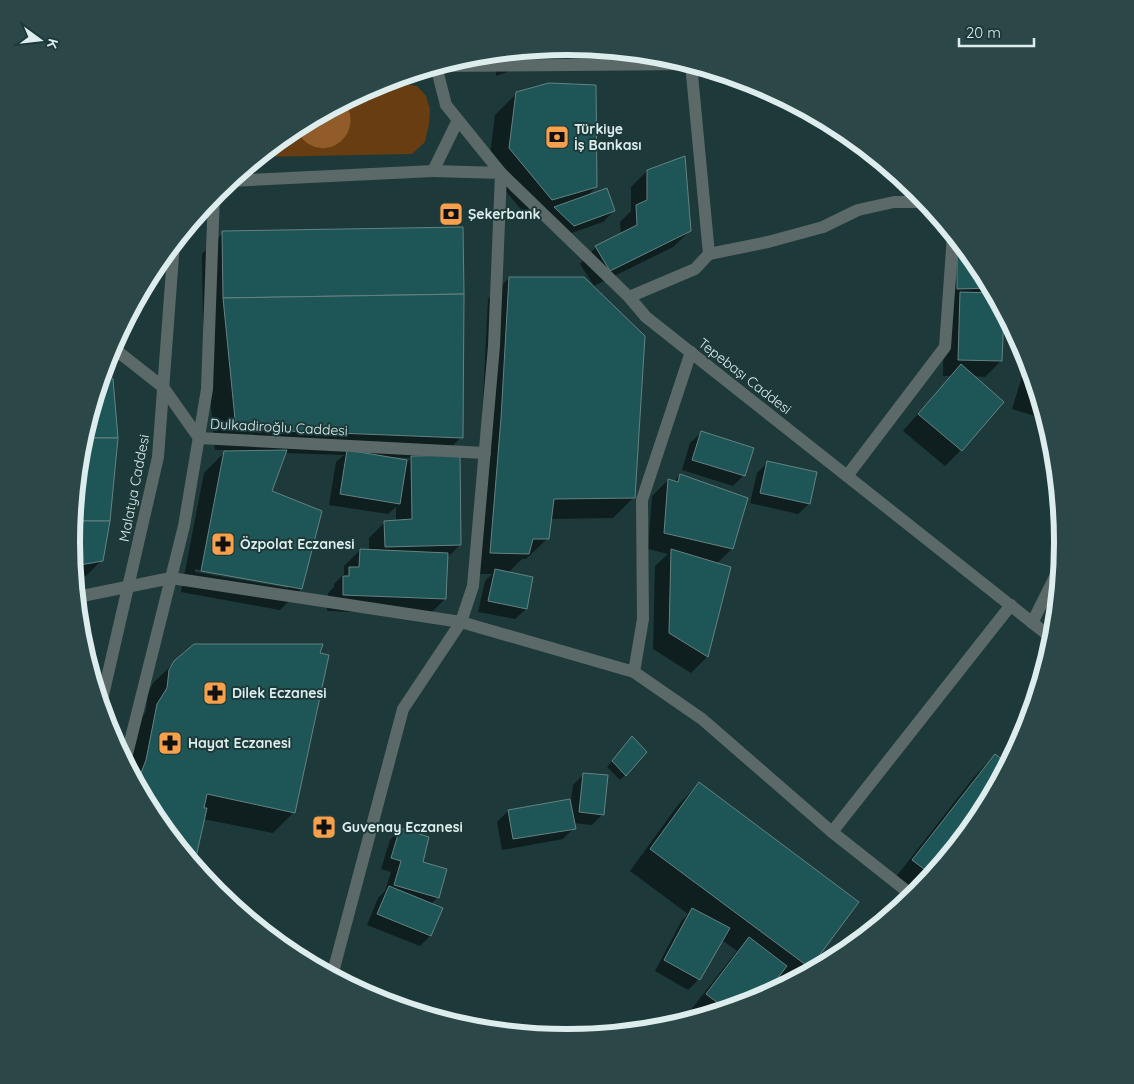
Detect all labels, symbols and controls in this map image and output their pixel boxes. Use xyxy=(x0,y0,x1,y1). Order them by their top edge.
north arrow xyxy=(15,15,65,65)
scale bar xyxy=(959,15,1034,47)
text: 20 m xyxy=(966,23,1001,42)
text: K xyxy=(43,37,62,50)
place label: Türkiye İş Bankası xyxy=(574,120,642,154)
bank icon: Türkiye İş Bankası xyxy=(544,124,570,150)
bank icon: Şekerbank xyxy=(438,201,464,227)
place label: Şekerbank xyxy=(468,205,541,223)
street label: Tepebaşı Caddesi xyxy=(695,334,795,418)
street label: Dulkadiroğlu Caddesi xyxy=(210,414,348,440)
street label: Malatya Caddesi xyxy=(115,433,153,543)
pharmacy icon: Özpolat Eczanesi xyxy=(210,531,236,557)
place label: Özpolat Eczanesi xyxy=(240,535,355,553)
pharmacy icon: Dilek Eczanesi xyxy=(202,680,228,706)
place label: Dilek Eczanesi xyxy=(232,684,327,702)
pharmacy icon: Hayat Eczanesi xyxy=(157,730,183,756)
place label: Hayat Eczanesi xyxy=(188,734,291,752)
pharmacy icon: Guvenay Eczanesi xyxy=(311,814,337,840)
place label: Guvenay Eczanesi xyxy=(342,818,463,836)

